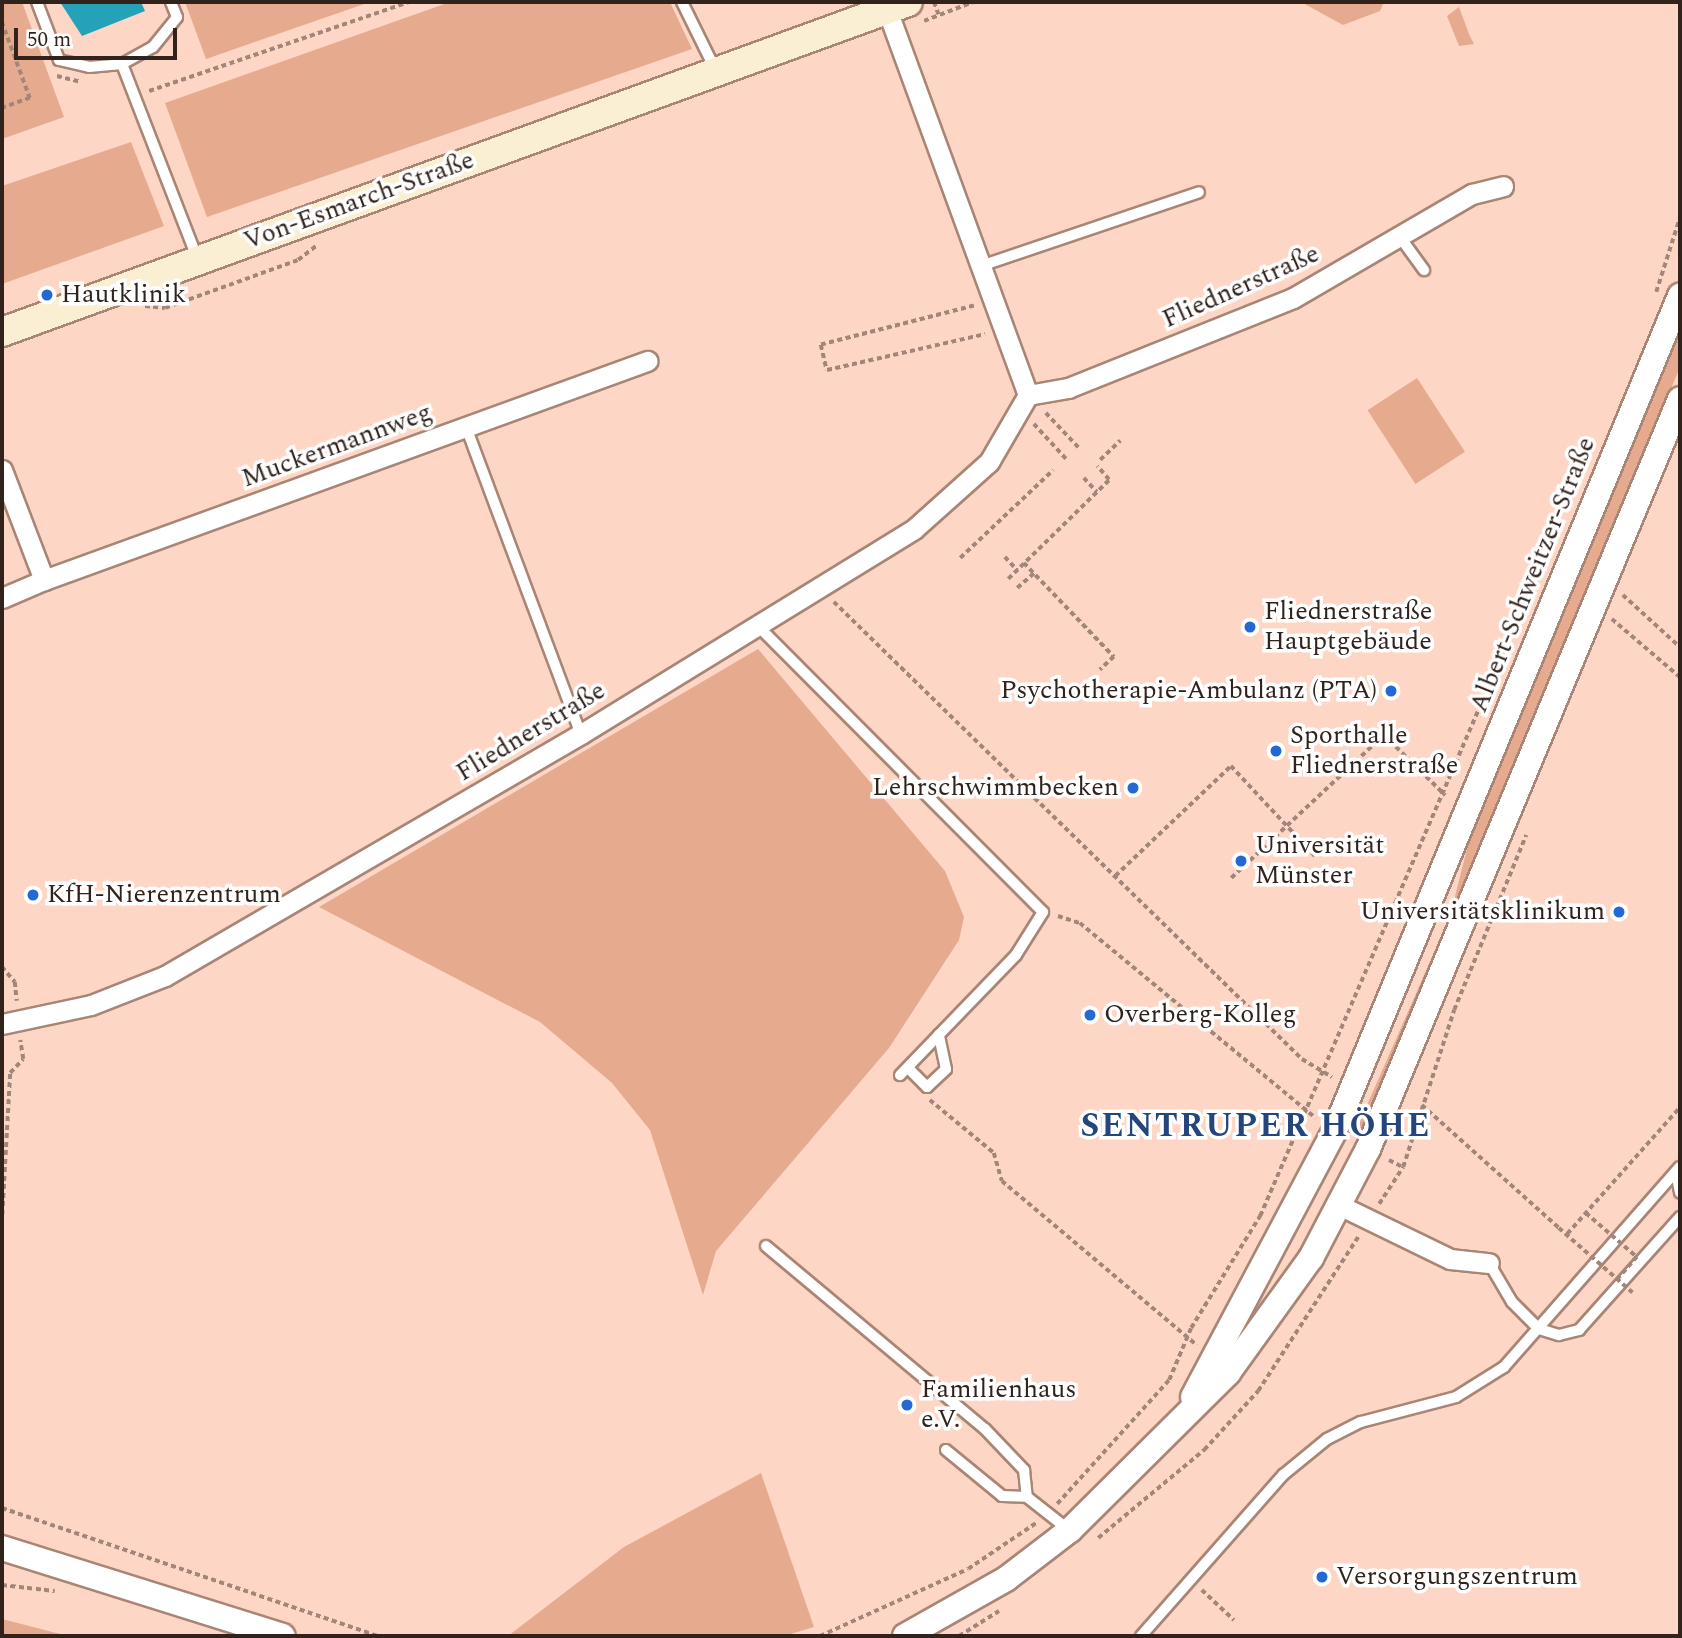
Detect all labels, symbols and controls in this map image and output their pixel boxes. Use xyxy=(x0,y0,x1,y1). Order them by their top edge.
scale bar xyxy=(18,14,180,58)
text: 50 m xyxy=(27,24,71,56)
street label: Von-Esmarch-Straße xyxy=(240,145,478,257)
street label: Fliednerstraße xyxy=(1158,239,1324,335)
place label: Hautklinik xyxy=(61,279,186,311)
marker: Hautklinik xyxy=(39,287,55,303)
street label: Muckermannweg xyxy=(238,397,436,495)
street label: Albert-Schweitzer-Straße xyxy=(1464,433,1602,717)
place label: Fliednerstraße Hauptgebäude xyxy=(1264,596,1432,658)
marker: Fliednerstraße Hauptgebäude xyxy=(1242,619,1258,635)
street label: Fliednerstraße xyxy=(451,675,611,789)
place label: Psychotherapie-Ambulanz (PTA) xyxy=(1000,675,1377,707)
marker: Psychotherapie-Ambulanz (PTA) xyxy=(1383,683,1399,699)
place label: Sporthalle Fliednerstraße xyxy=(1290,720,1458,782)
marker: Sporthalle Fliednerstraße xyxy=(1268,743,1284,759)
place label: Lehrschwimmbecken xyxy=(872,772,1119,804)
marker: Lehrschwimmbecken xyxy=(1125,780,1141,796)
place label: Universität Münster xyxy=(1255,830,1385,892)
marker: Universität Münster xyxy=(1233,853,1249,869)
place label: KfH-Nierenzentrum xyxy=(47,879,281,911)
marker: KfH-Nierenzentrum xyxy=(25,887,41,903)
place label: Universitätsklinikum xyxy=(1360,896,1605,928)
marker: Universitätsklinikum xyxy=(1611,904,1627,920)
place label: Overberg-Kolleg xyxy=(1104,999,1296,1031)
marker: Overberg-Kolleg xyxy=(1082,1007,1098,1023)
district label: SENTRUPER HÖHE xyxy=(1082,1107,1430,1147)
place label: Familienhaus e.V. xyxy=(921,1374,1077,1436)
marker: Familienhaus e.V. xyxy=(899,1397,915,1413)
place label: Versorgungszentrum xyxy=(1336,1561,1578,1593)
marker: Versorgungszentrum xyxy=(1314,1569,1330,1585)

